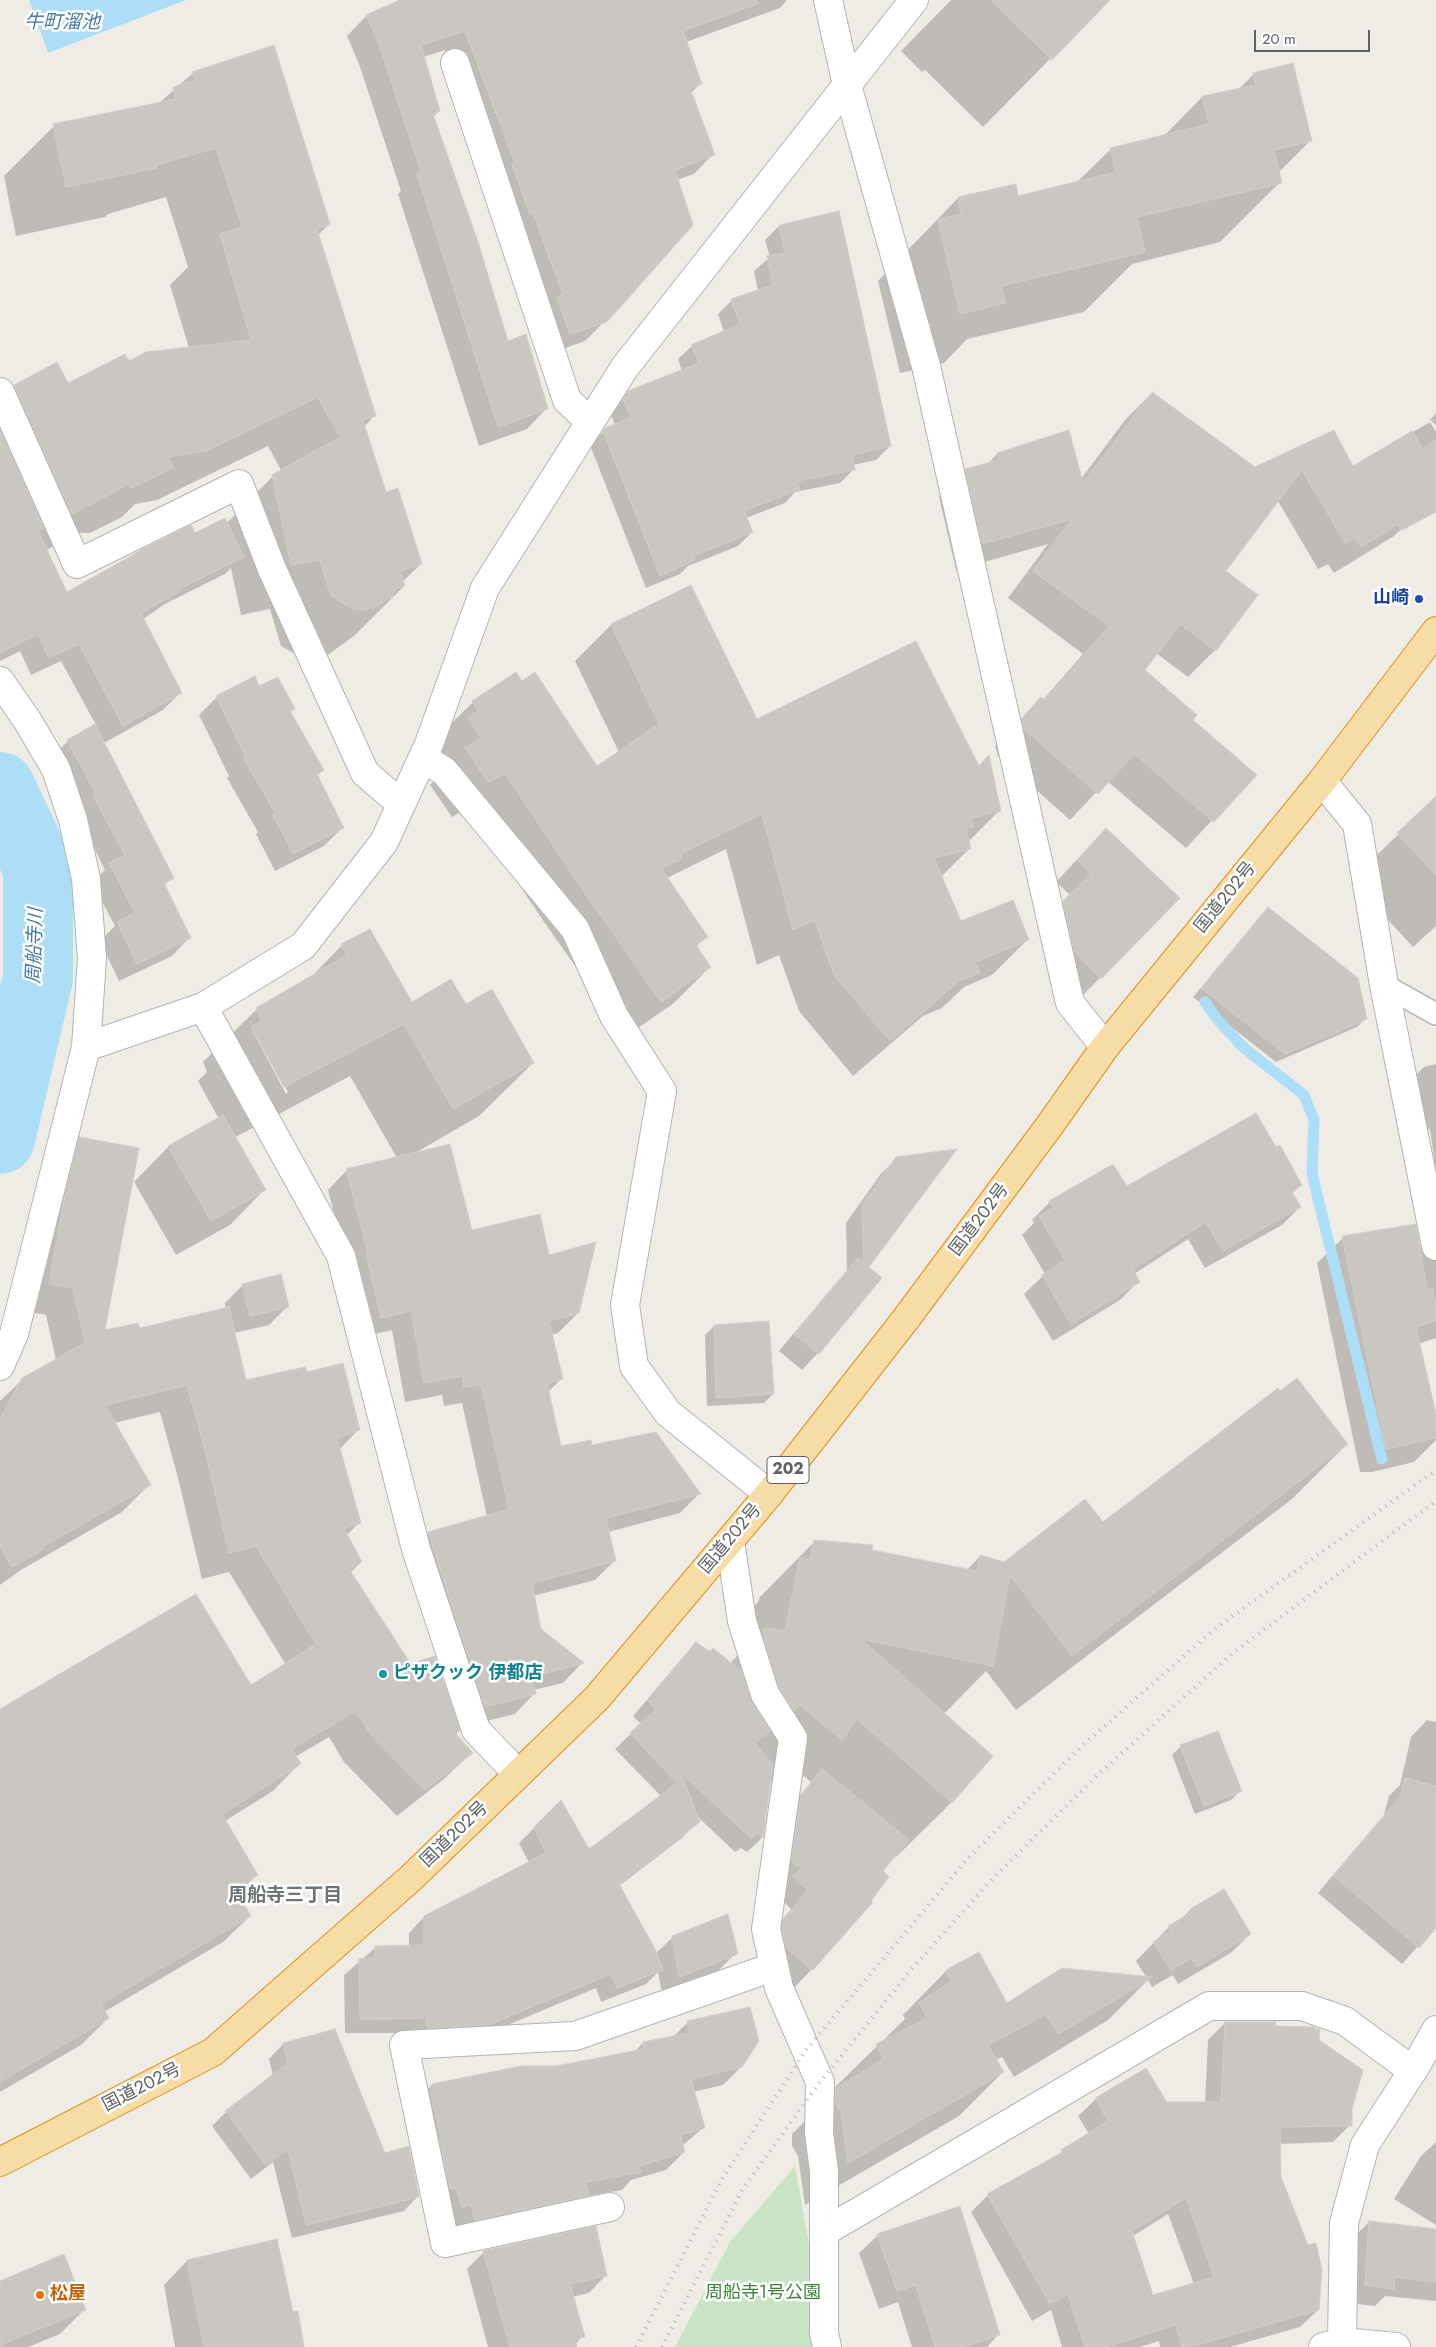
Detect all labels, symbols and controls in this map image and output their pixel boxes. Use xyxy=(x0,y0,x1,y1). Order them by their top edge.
water label: 牛町溜池 xyxy=(24,12,100,34)
scale bar xyxy=(1256,20,1372,52)
text: 20 m xyxy=(1262,28,1296,50)
place label: 山崎 xyxy=(1373,588,1409,610)
marker: 山崎 xyxy=(1413,593,1425,605)
street label: 国道202号 xyxy=(1191,858,1261,938)
water label: 周船寺川 xyxy=(23,908,49,984)
street label: 国道202号 xyxy=(946,1179,1014,1261)
road number: 202 xyxy=(767,1456,809,1484)
street label: 国道202号 xyxy=(695,1499,767,1579)
place label: ピザクック 伊都店 xyxy=(393,1663,542,1685)
marker: ピザクック 伊都店 xyxy=(377,1668,389,1680)
street label: 国道202号 xyxy=(417,1798,493,1872)
district label: 周船寺三丁目 xyxy=(228,1885,342,1907)
street label: 国道202号 xyxy=(99,2059,185,2117)
park label: 周船寺1号公園 xyxy=(705,2283,821,2305)
place label: 松屋 xyxy=(50,2284,86,2306)
marker: 松屋 xyxy=(34,2289,46,2301)

